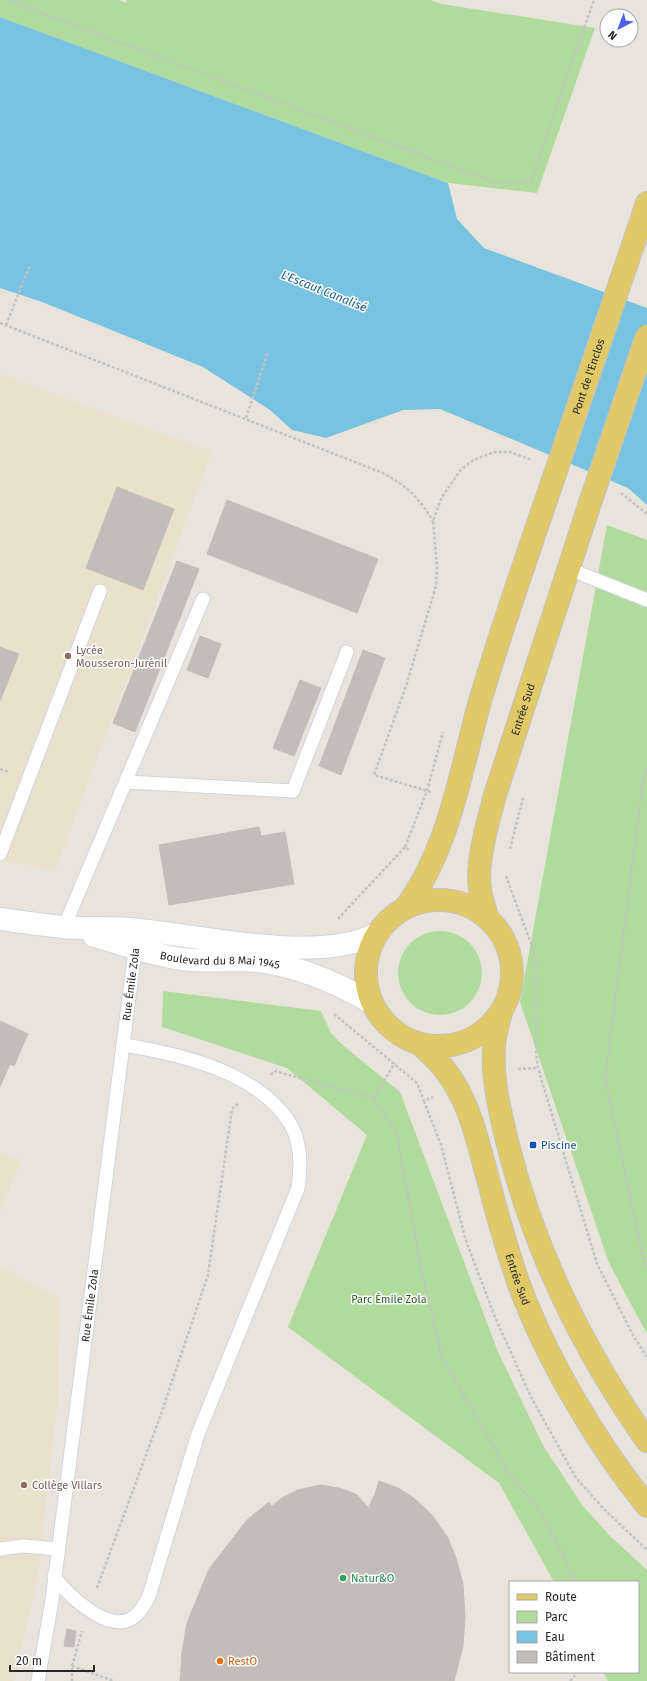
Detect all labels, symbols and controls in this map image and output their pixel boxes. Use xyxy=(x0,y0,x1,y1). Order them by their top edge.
north arrow xyxy=(599,8,639,48)
text: N xyxy=(606,28,620,42)
water label: L'Escaut Canalisé xyxy=(279,267,369,315)
street label: Pont de l'Enclos xyxy=(570,337,608,416)
place label: Lycée Mousseron-Jurénil xyxy=(76,644,167,670)
marker: Lycée Mousseron-Jurénil xyxy=(63,651,73,661)
street label: Entrée Sud xyxy=(509,682,538,737)
street label: Rue Émile Zola xyxy=(120,947,142,1022)
street label: Boulevard du 8 Mai 1945 xyxy=(159,949,281,972)
place label: Piscine xyxy=(541,1139,576,1152)
marker: Piscine xyxy=(528,1140,538,1150)
street label: Entrée Sud xyxy=(502,1252,532,1307)
street label: Rue Émile Zola xyxy=(79,1268,101,1343)
park label: Parc Émile Zola xyxy=(351,1292,427,1306)
place label: Collège Villars xyxy=(32,1479,102,1492)
marker: Collège Villars xyxy=(19,1480,29,1490)
place label: Natur&O xyxy=(351,1572,394,1585)
marker: Natur&O xyxy=(338,1573,348,1583)
legend xyxy=(509,1581,639,1673)
text: Route xyxy=(545,1590,577,1604)
text: Parc xyxy=(545,1610,568,1624)
text: Eau xyxy=(545,1630,565,1644)
scale bar xyxy=(10,1647,94,1673)
text: Bâtiment xyxy=(545,1650,595,1664)
text: 20 m xyxy=(16,1654,42,1668)
place label: RestO xyxy=(228,1655,257,1668)
marker: RestO xyxy=(215,1656,225,1666)

